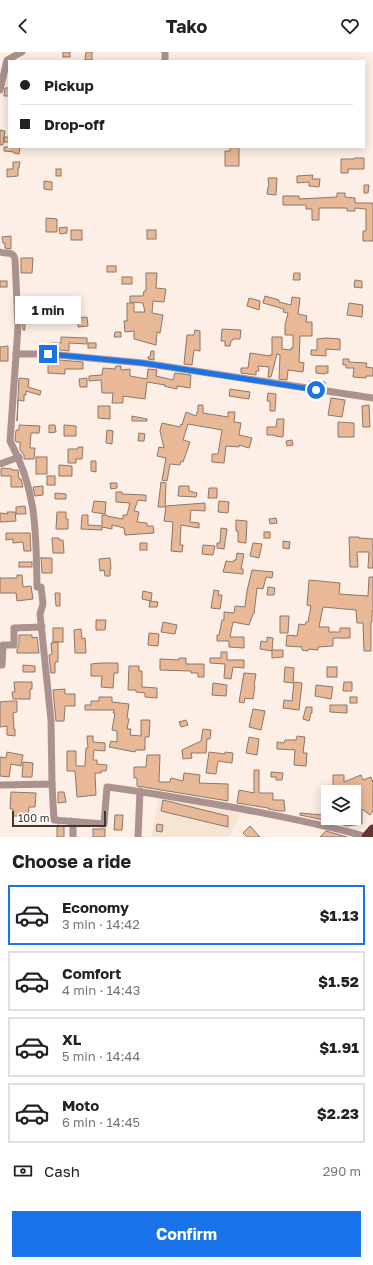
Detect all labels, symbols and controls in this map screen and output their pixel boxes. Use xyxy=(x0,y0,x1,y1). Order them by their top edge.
icon: back xyxy=(12,15,34,37)
text: Tako xyxy=(166,15,207,37)
icon: heart xyxy=(339,15,361,37)
text: Pickup xyxy=(44,76,94,94)
text: Drop-off xyxy=(44,115,104,133)
callout: 1 min xyxy=(15,296,81,324)
text: 1 min xyxy=(32,302,64,318)
route end xyxy=(39,345,57,363)
route start xyxy=(307,381,325,399)
map controls xyxy=(321,785,361,825)
button: layers xyxy=(321,785,361,825)
scale bar xyxy=(12,809,106,828)
text: 100 m xyxy=(18,811,49,824)
text: Choose a ride xyxy=(12,850,131,872)
icon: car xyxy=(14,897,50,933)
text: Economy xyxy=(62,898,129,916)
text: $1.13 xyxy=(320,906,359,924)
text: 3 min · 14:42 xyxy=(62,916,140,932)
icon: car xyxy=(14,963,50,999)
text: Comfort xyxy=(62,964,121,982)
text: $1.52 xyxy=(318,972,359,990)
text: 4 min · 14:43 xyxy=(62,982,140,998)
icon: car xyxy=(14,1029,50,1065)
text: XL xyxy=(62,1030,81,1048)
text: $1.91 xyxy=(319,1038,359,1056)
text: 5 min · 14:44 xyxy=(62,1048,140,1064)
icon: car xyxy=(14,1095,50,1131)
text: Moto xyxy=(62,1096,99,1114)
text: $2.23 xyxy=(317,1104,359,1122)
text: 6 min · 14:45 xyxy=(62,1114,140,1130)
icon: cash xyxy=(12,1160,34,1182)
text: Cash xyxy=(44,1162,80,1180)
text: 290 m xyxy=(323,1163,361,1179)
button: Confirm xyxy=(12,1211,361,1257)

